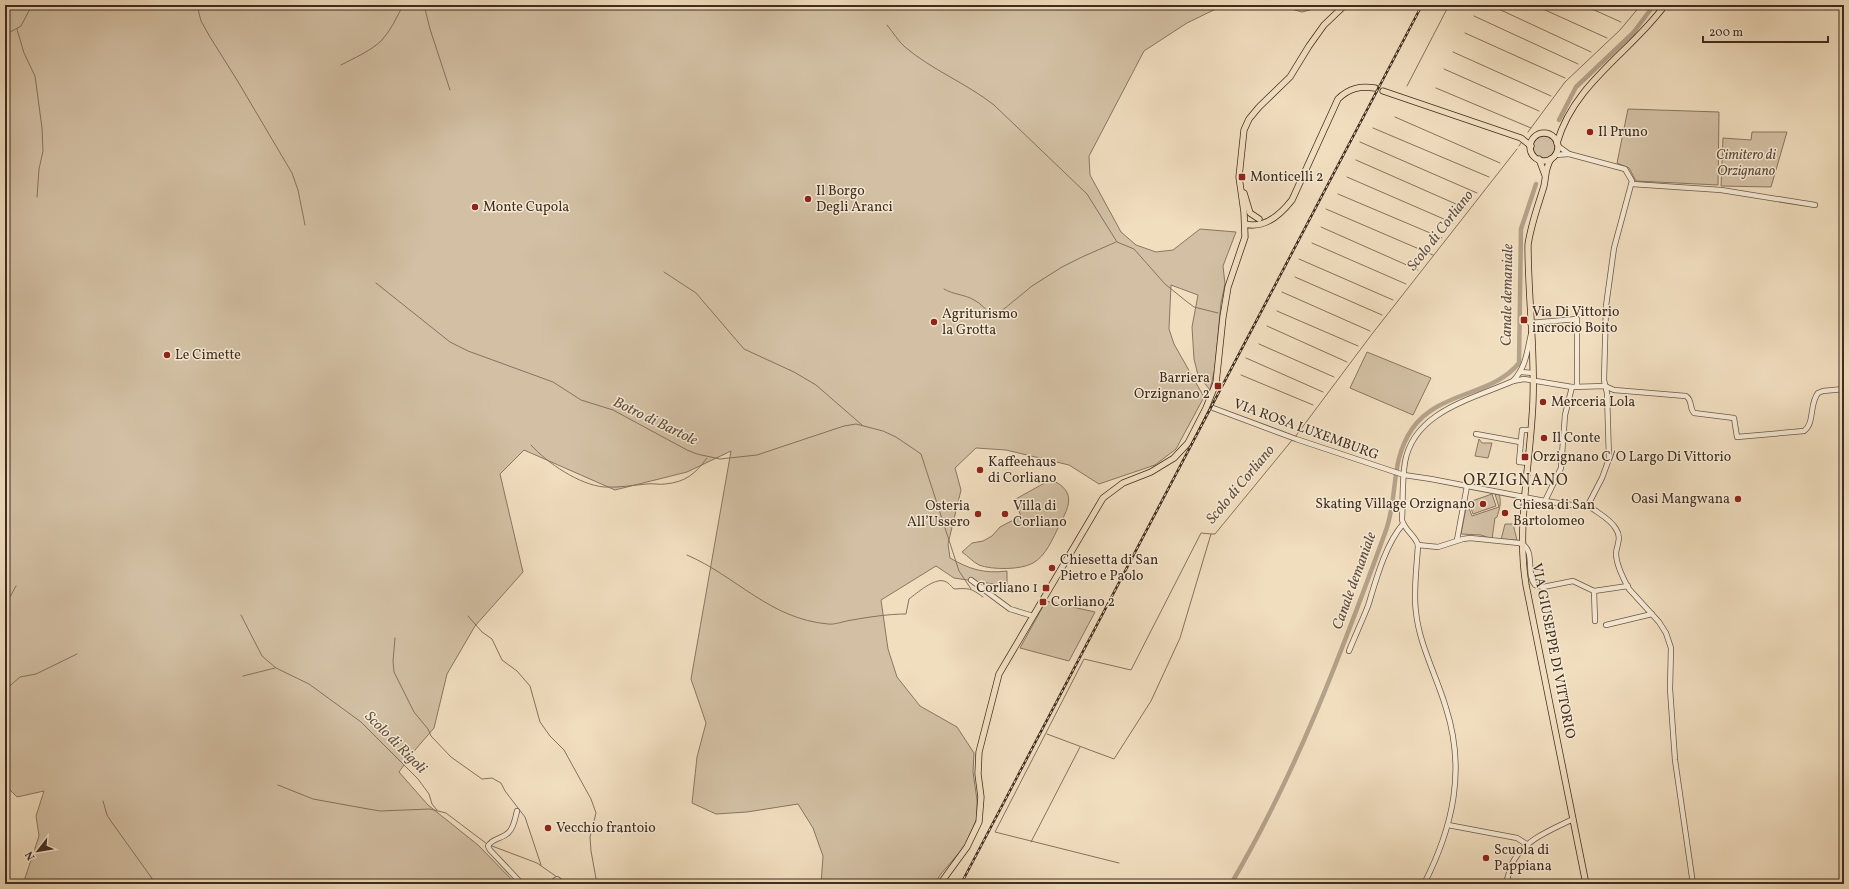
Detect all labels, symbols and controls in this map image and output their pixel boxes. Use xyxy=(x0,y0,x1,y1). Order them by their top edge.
scale bar xyxy=(1703,18,1828,44)
text: 200 m xyxy=(1709,25,1743,41)
place label: Il Pruno xyxy=(1598,123,1648,142)
marker: Il Pruno xyxy=(1585,127,1595,137)
park label: Cimitero di Orzignano xyxy=(1716,146,1777,181)
place label: Monticelli 2 xyxy=(1250,168,1324,187)
marker: Monticelli 2 xyxy=(1237,172,1247,182)
place label: Il Borgo Degli Aranci xyxy=(816,182,893,217)
water label: Scolo di Corliano xyxy=(1403,186,1479,276)
marker: Il Borgo Degli Aranci xyxy=(803,194,813,204)
place label: Monte Cupola xyxy=(483,198,569,217)
marker: Monte Cupola xyxy=(470,202,480,212)
water label: Canale demaniale xyxy=(1497,243,1519,346)
place label: Via Di Vittorio incrocio Boito xyxy=(1532,303,1619,338)
place label: Agriturismo la Grotta xyxy=(942,305,1018,340)
marker: Via Di Vittorio incrocio Boito xyxy=(1519,315,1529,325)
marker: Agriturismo la Grotta xyxy=(929,317,939,327)
place label: Le Cimette xyxy=(175,346,241,365)
marker: Le Cimette xyxy=(162,350,172,360)
place label: Barriera Orzignano 2 xyxy=(1134,369,1210,404)
marker: Barriera Orzignano 2 xyxy=(1213,381,1223,391)
water label: Botro di Bartole xyxy=(609,392,701,452)
place label: Merceria Lola xyxy=(1551,393,1635,412)
street label: VIA ROSA LUXEMBURG xyxy=(1231,395,1381,465)
marker: Merceria Lola xyxy=(1538,397,1548,407)
place label: Il Conte xyxy=(1552,429,1601,448)
marker: Il Conte xyxy=(1539,433,1549,443)
water label: Scolo di Corliano xyxy=(1202,441,1280,529)
place label: Orzignano C/O Largo Di Vittorio xyxy=(1533,448,1731,467)
marker: Orzignano C/O Largo Di Vittorio xyxy=(1520,452,1530,462)
place label: Kaffeehaus di Corliano xyxy=(988,453,1057,488)
marker: Kaffeehaus di Corliano xyxy=(975,465,985,475)
district label: ORZIGNANO xyxy=(1463,470,1569,492)
place label: Oasi Mangwana xyxy=(1631,490,1730,509)
marker: Oasi Mangwana xyxy=(1733,494,1743,504)
place label: Skating Village Orzignano xyxy=(1315,495,1475,514)
place label: Chiesa di San Bartolomeo xyxy=(1513,496,1595,531)
place label: Osteria All’Ussero xyxy=(907,497,970,532)
place label: Villa di Corliano xyxy=(1013,497,1067,532)
marker: Skating Village Orzignano xyxy=(1478,499,1488,509)
marker: Chiesa di San Bartolomeo xyxy=(1500,508,1510,518)
marker: Osteria All’Ussero xyxy=(973,509,983,519)
marker: Villa di Corliano xyxy=(1000,509,1010,519)
water label: Canale demaniale xyxy=(1328,529,1383,633)
place label: Chiesetta di San Pietro e Paolo xyxy=(1060,551,1158,586)
street label: VIA GIUSEPPE DI VITTORIO xyxy=(1527,562,1579,740)
marker: Chiesetta di San Pietro e Paolo xyxy=(1047,563,1057,573)
place label: Corliano 1 xyxy=(976,579,1038,598)
marker: Corliano 1 xyxy=(1041,583,1051,593)
place label: Corliano 2 xyxy=(1051,593,1115,612)
marker: Corliano 2 xyxy=(1038,597,1048,607)
water label: Scolo di Rigoli xyxy=(359,707,431,779)
place label: Vecchio frantoio xyxy=(556,819,656,838)
marker: Vecchio frantoio xyxy=(543,823,553,833)
north arrow xyxy=(18,831,58,871)
place label: Scuola di Pappiana xyxy=(1494,841,1552,876)
text: N xyxy=(22,848,39,863)
marker: Scuola di Pappiana xyxy=(1481,853,1491,863)

